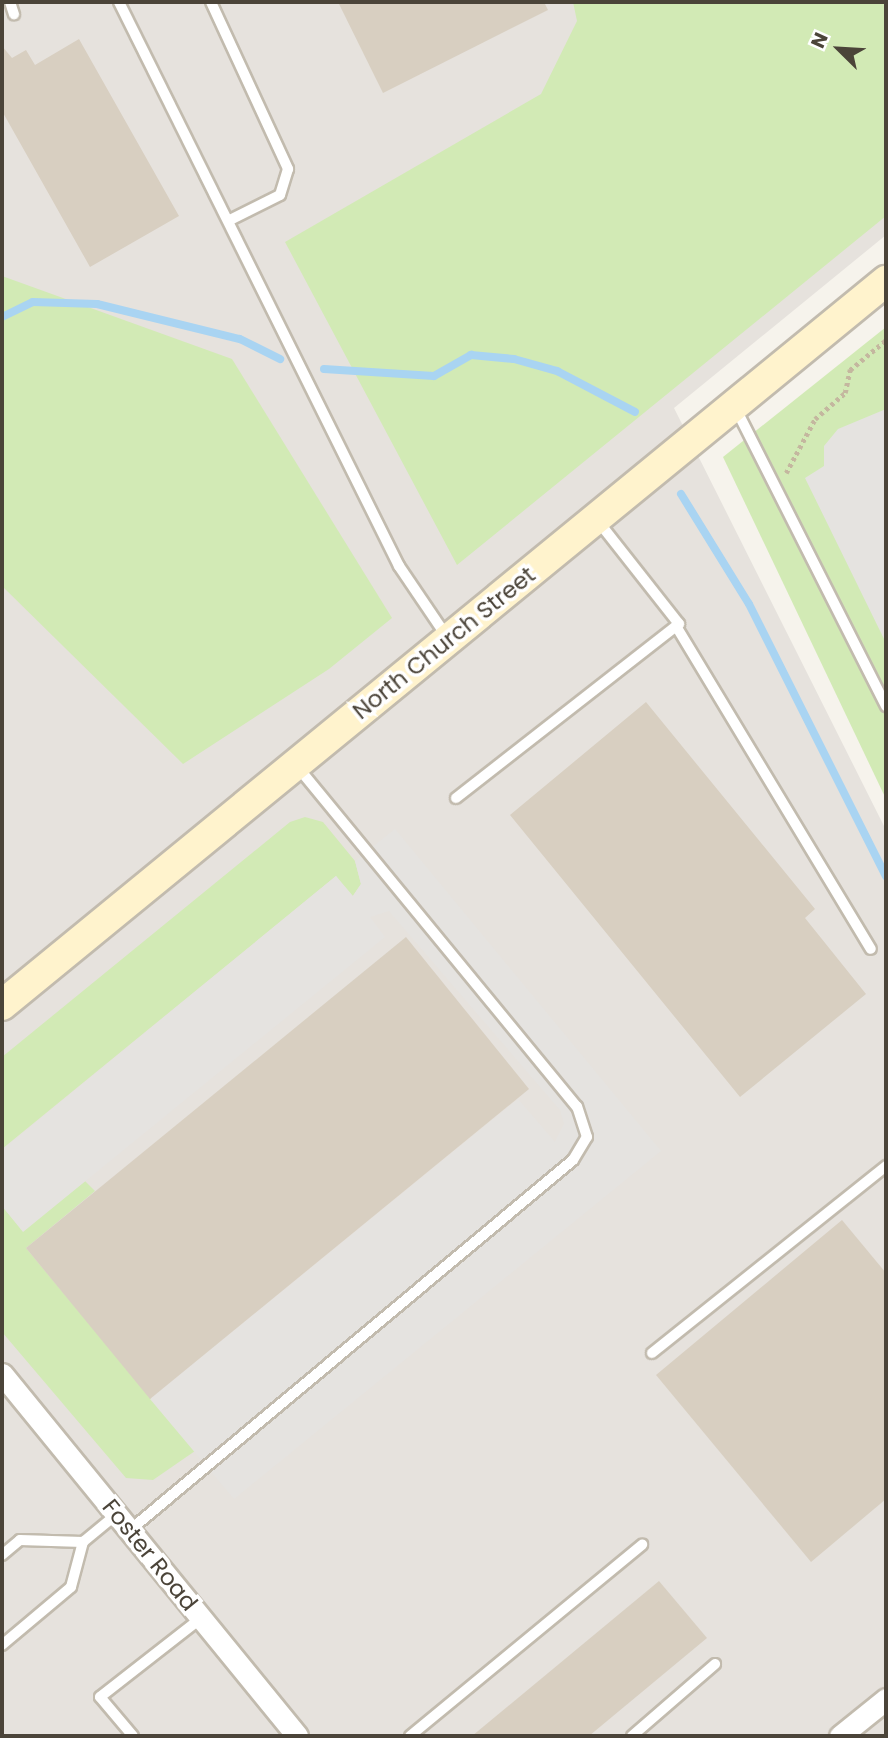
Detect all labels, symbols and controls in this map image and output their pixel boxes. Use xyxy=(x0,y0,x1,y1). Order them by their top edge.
north arrow xyxy=(804,14,874,84)
text: N xyxy=(804,28,835,52)
street label: North Church Street xyxy=(347,561,541,725)
street label: Foster Road xyxy=(97,1494,203,1616)

